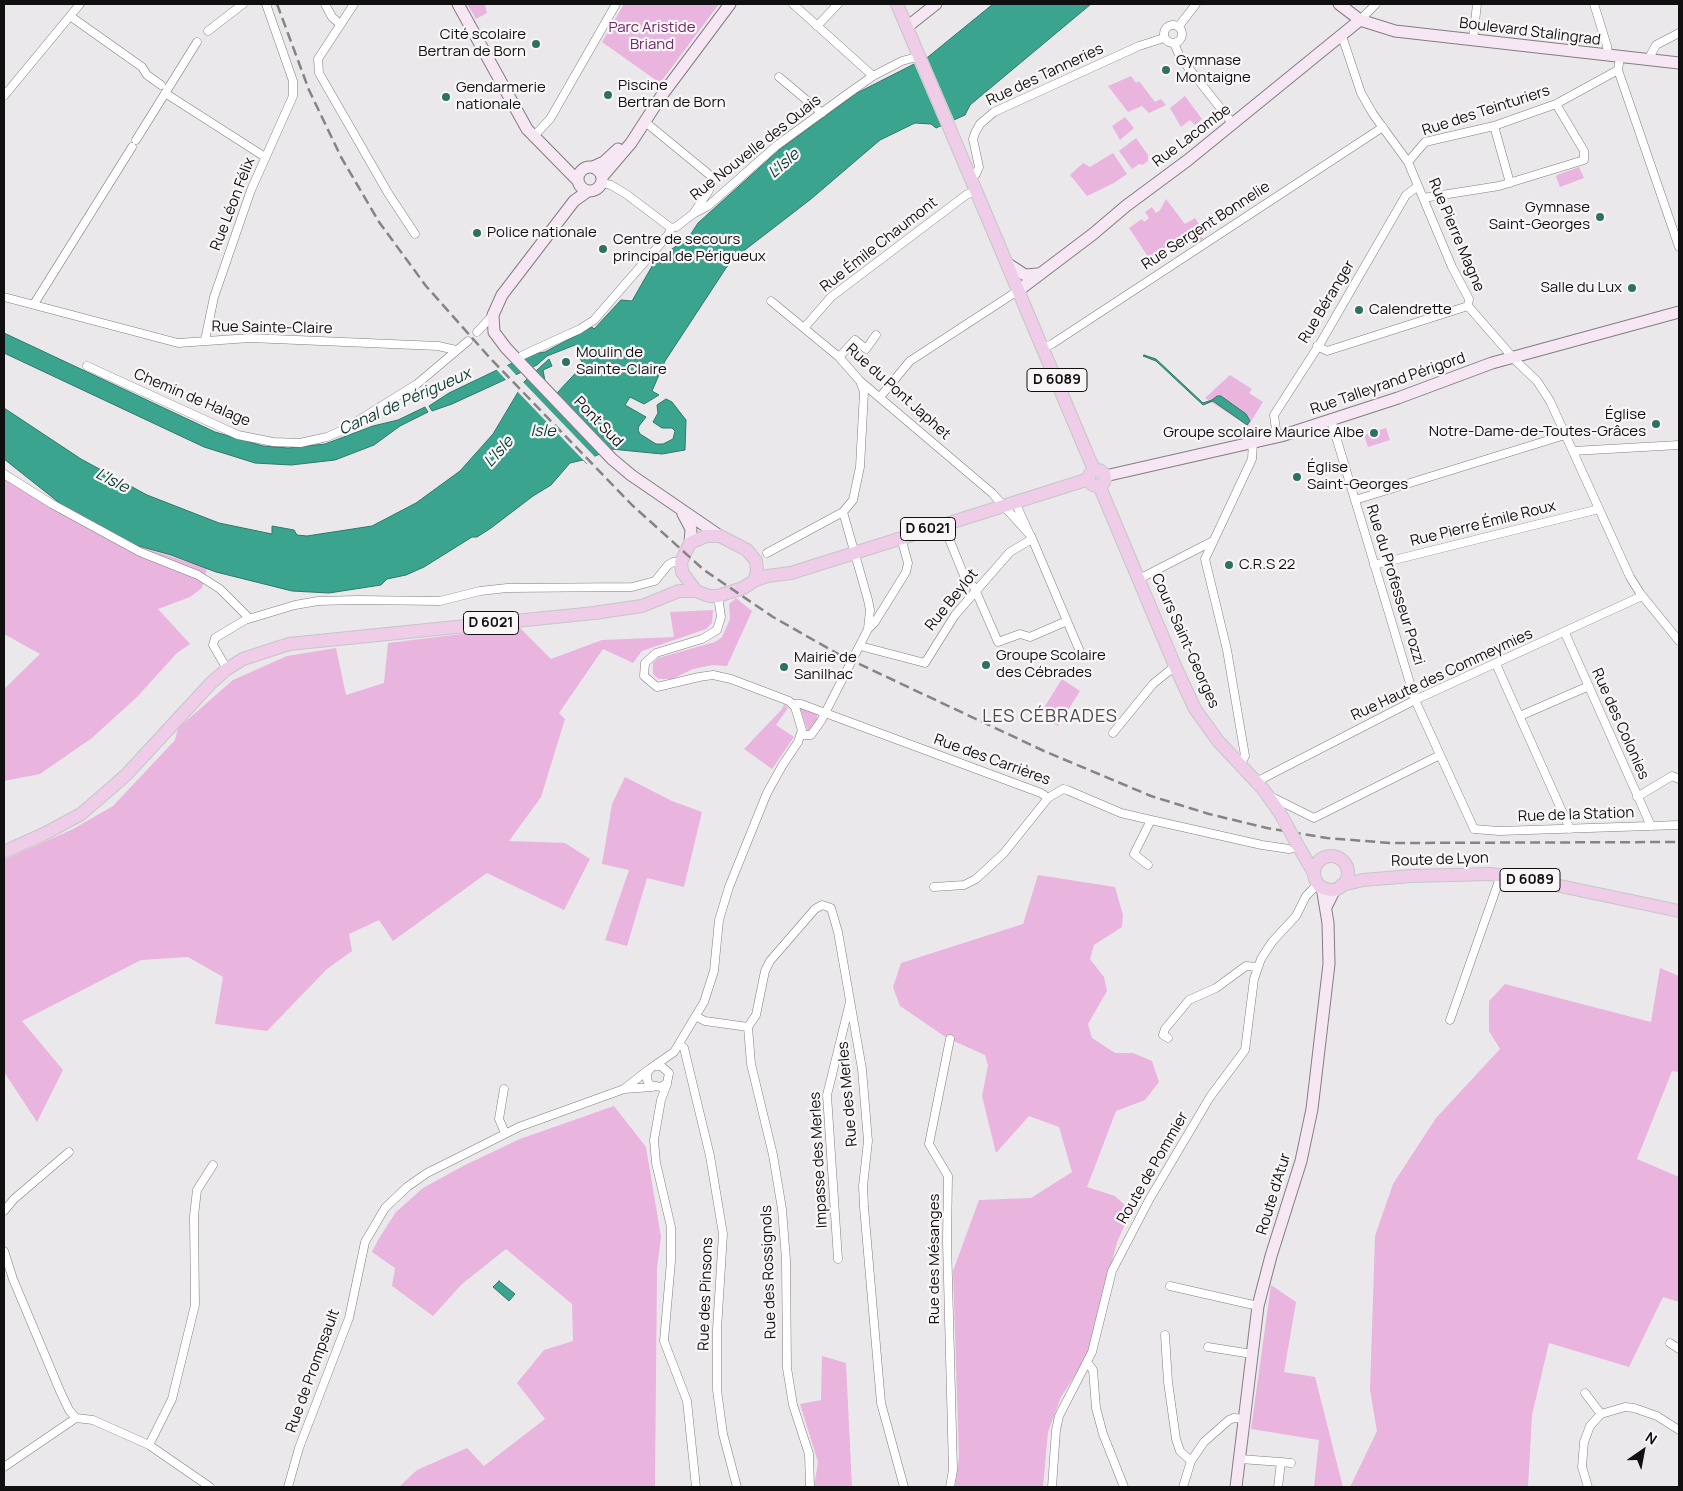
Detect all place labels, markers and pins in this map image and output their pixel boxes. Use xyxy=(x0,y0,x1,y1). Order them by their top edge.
place label: Cité scolaire Bertran de Born xyxy=(418,26,526,61)
marker: Cité scolaire Bertran de Born xyxy=(530,38,542,50)
place label: Gymnase Montaigne xyxy=(1176,52,1251,87)
marker: Gymnase Montaigne xyxy=(1160,64,1172,76)
place label: Piscine Bertran de Born xyxy=(618,77,726,112)
place label: Gendarmerie nationale xyxy=(456,79,546,114)
marker: Piscine Bertran de Born xyxy=(602,89,614,101)
marker: Gendarmerie nationale xyxy=(440,91,452,103)
place label: Gymnase Saint-Georges xyxy=(1489,199,1590,234)
marker: Gymnase Saint-Georges xyxy=(1594,211,1606,223)
place label: Police nationale xyxy=(487,224,597,242)
marker: Police nationale xyxy=(471,227,483,239)
place label: Centre de secours principal de Périgueux xyxy=(613,231,766,266)
marker: Centre de secours principal de Périgueux xyxy=(597,243,609,255)
place label: Salle du Lux xyxy=(1540,279,1622,297)
marker: Salle du Lux xyxy=(1626,282,1638,294)
place label: Calendrette xyxy=(1369,301,1452,319)
marker: Calendrette xyxy=(1353,304,1365,316)
place label: Moulin de Sainte-Claire xyxy=(576,344,667,379)
marker: Moulin de Sainte-Claire xyxy=(560,356,572,368)
place label: Église Notre-Dame-de-Toutes-Grâces xyxy=(1429,406,1646,441)
marker: Église Notre-Dame-de-Toutes-Grâces xyxy=(1650,418,1662,430)
place label: Groupe scolaire Maurice Albe xyxy=(1163,424,1364,442)
marker: Groupe scolaire Maurice Albe xyxy=(1368,427,1380,439)
place label: Église Saint-Georges xyxy=(1307,459,1408,494)
marker: Église Saint-Georges xyxy=(1291,471,1303,483)
place label: C.R.S 22 xyxy=(1239,556,1295,574)
marker: C.R.S 22 xyxy=(1223,559,1235,571)
place label: Groupe Scolaire des Cébrades xyxy=(996,647,1106,682)
place label: Mairie de Sanilhac xyxy=(794,649,857,684)
marker: Groupe Scolaire des Cébrades xyxy=(980,659,992,671)
marker: Mairie de Sanilhac xyxy=(778,661,790,673)

